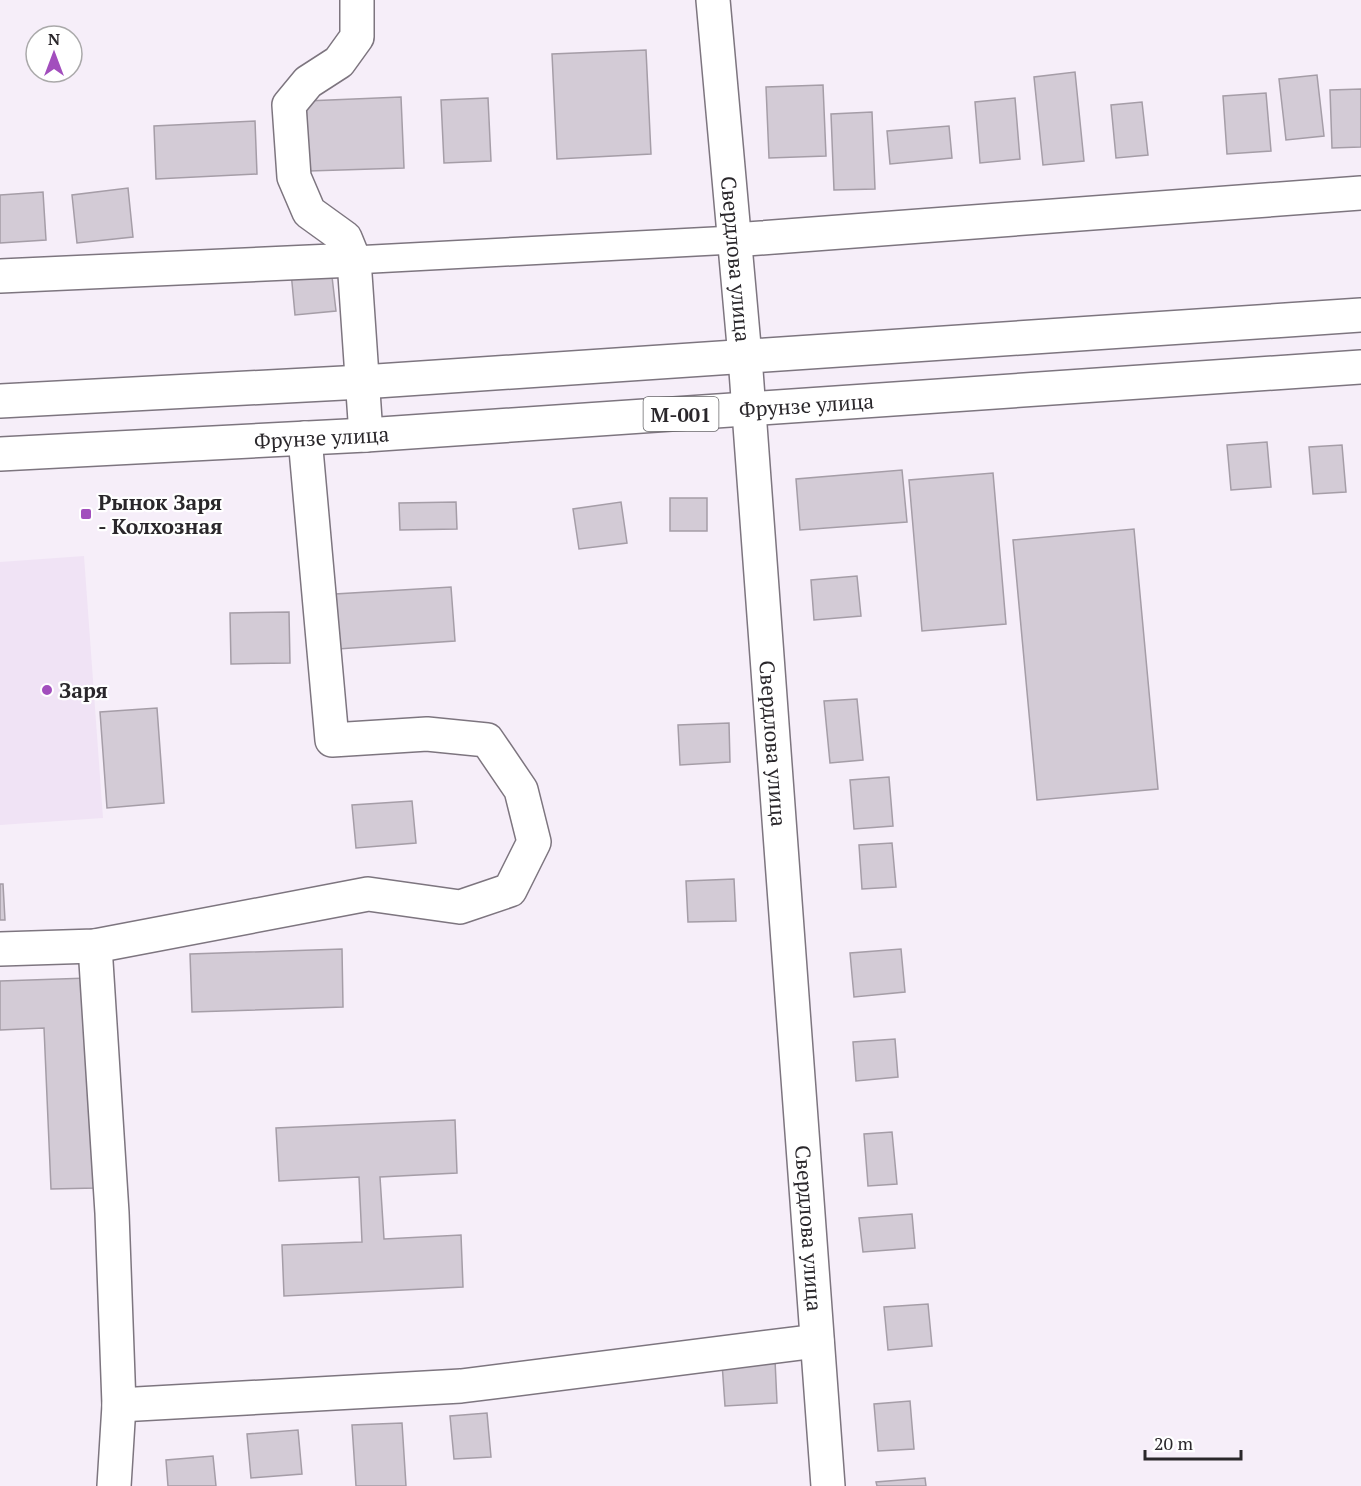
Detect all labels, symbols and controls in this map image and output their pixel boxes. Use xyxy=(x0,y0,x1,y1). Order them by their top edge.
north arrow xyxy=(24,24,84,84)
text: N xyxy=(48,28,60,50)
street label: Свердлова улица xyxy=(715,175,758,343)
street label: Фрунзе улица xyxy=(738,386,875,423)
road number: M-001 xyxy=(644,397,718,431)
street label: Фрунзе улица xyxy=(253,419,390,455)
place label: Рынок Заря - Колхозная xyxy=(98,488,222,540)
marker: Рынок Заря - Колхозная xyxy=(79,507,93,521)
street label: Свердлова улица xyxy=(753,660,794,828)
place label: Заря xyxy=(59,676,108,704)
marker: Заря xyxy=(40,683,54,697)
street label: Свердлова улица xyxy=(789,1144,829,1313)
scale bar xyxy=(1145,1423,1241,1461)
text: 20 m xyxy=(1154,1431,1194,1455)

